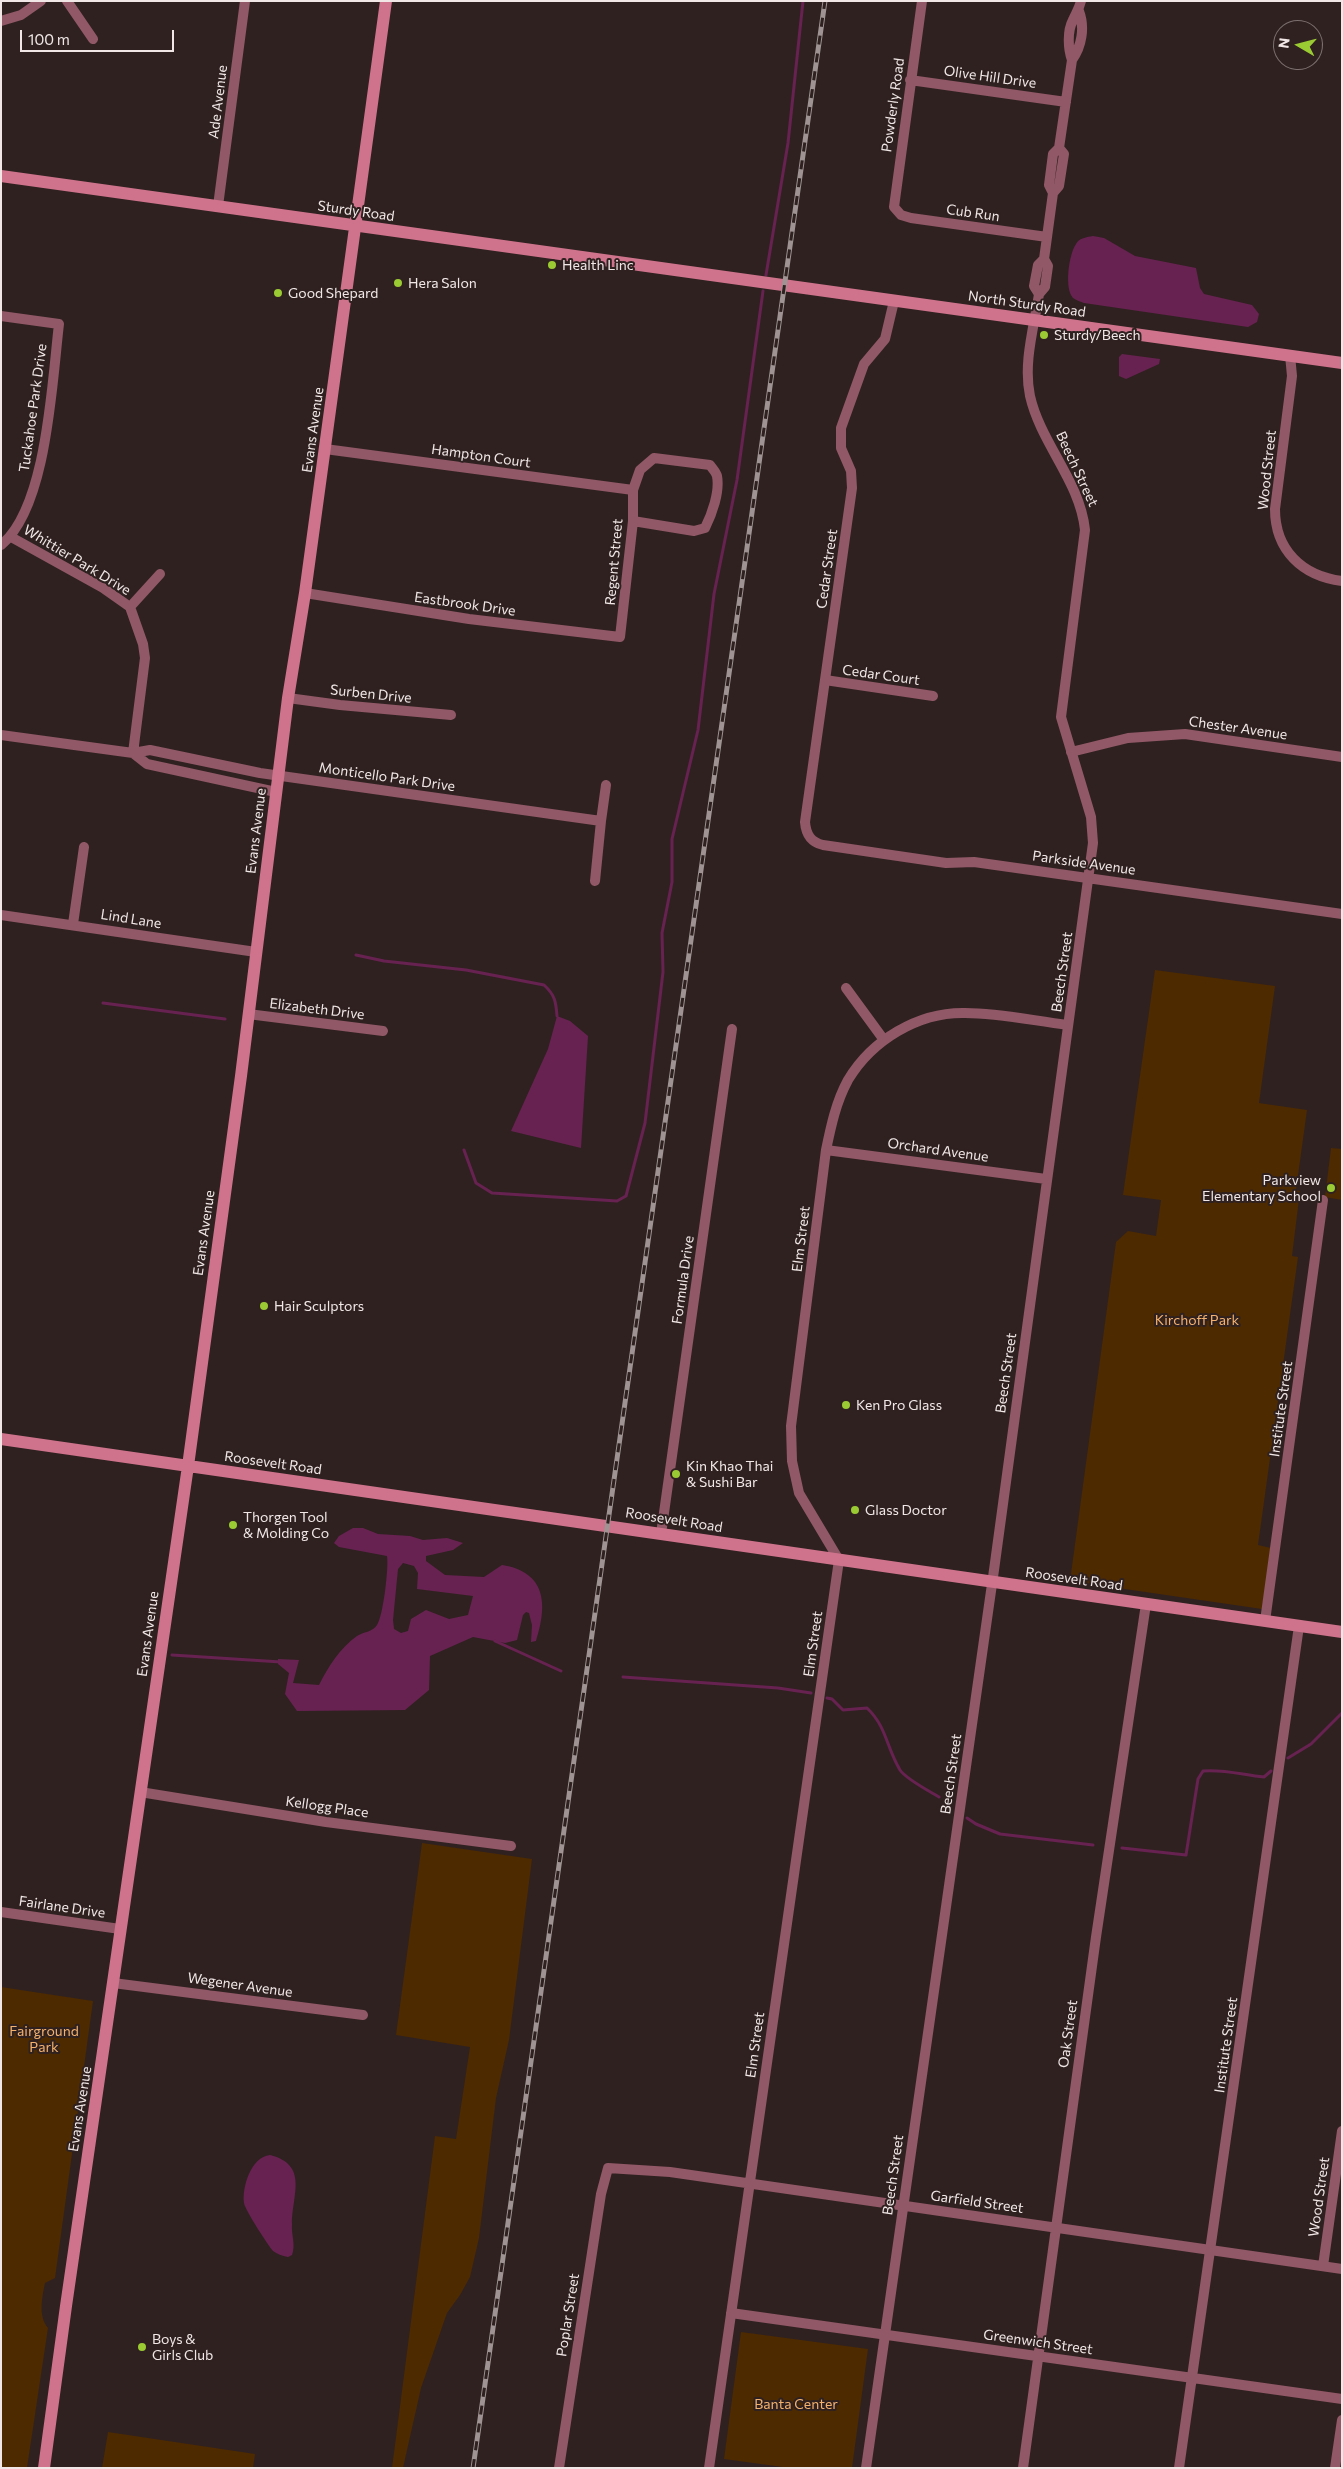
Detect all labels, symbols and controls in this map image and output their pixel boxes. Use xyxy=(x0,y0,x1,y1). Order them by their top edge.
scale bar xyxy=(22,20,176,52)
north arrow xyxy=(1273,20,1323,70)
text: 100 m xyxy=(28,30,70,48)
text: N xyxy=(1274,37,1293,49)
street label: Powderly Road xyxy=(878,57,908,153)
street label: Olive Hill Drive xyxy=(943,62,1037,92)
street label: Ade Avenue xyxy=(205,64,231,140)
street label: Sturdy Road xyxy=(316,197,396,225)
street label: Cub Run xyxy=(945,201,1001,225)
place label: Health Linc xyxy=(562,257,634,273)
marker: Health Linc xyxy=(546,259,558,271)
place label: Hera Salon xyxy=(408,275,477,291)
marker: Hera Salon xyxy=(392,277,404,289)
place label: Good Shepard xyxy=(288,285,378,301)
marker: Good Shepard xyxy=(272,287,284,299)
street label: North Sturdy Road xyxy=(967,287,1087,321)
place label: Sturdy/Beech xyxy=(1054,327,1141,343)
marker: Sturdy/Beech xyxy=(1038,329,1050,341)
street label: Tuckahoe Park Drive xyxy=(16,343,50,473)
street label: Evans Avenue xyxy=(299,386,327,474)
street label: Beech Street xyxy=(1052,429,1102,509)
street label: Wood Street xyxy=(1254,429,1280,511)
street label: Hampton Court xyxy=(430,441,532,471)
street label: Regent Street xyxy=(602,518,626,606)
street label: Whittier Park Drive xyxy=(20,521,134,599)
street label: Cedar Street xyxy=(813,528,841,610)
street label: Eastbrook Drive xyxy=(413,589,517,619)
street label: Cedar Court xyxy=(841,661,921,689)
street label: Surben Drive xyxy=(329,681,413,707)
street label: Chester Avenue xyxy=(1188,713,1288,743)
street label: Monticello Park Drive xyxy=(318,759,456,795)
street label: Evans Avenue xyxy=(242,787,270,875)
street label: Parkside Avenue xyxy=(1031,847,1137,879)
street label: Lind Lane xyxy=(99,906,163,932)
street label: Beech Street xyxy=(1048,931,1076,1013)
street label: Elizabeth Drive xyxy=(269,995,365,1023)
street label: Orchard Avenue xyxy=(886,1135,990,1165)
place label: Parkview Elementary School xyxy=(1202,1172,1321,1204)
marker: Parkview Elementary School xyxy=(1325,1182,1337,1194)
street label: Evans Avenue xyxy=(190,1189,218,1277)
street label: Elm Street xyxy=(789,1205,813,1273)
street label: Formula Drive xyxy=(668,1235,698,1325)
place label: Hair Sculptors xyxy=(274,1298,364,1314)
marker: Hair Sculptors xyxy=(258,1300,270,1312)
park label: Kirchoff Park xyxy=(1155,1312,1239,1328)
street label: Beech Street xyxy=(992,1332,1020,1414)
street label: Institute Street xyxy=(1266,1360,1296,1458)
place label: Ken Pro Glass xyxy=(856,1397,942,1413)
marker: Ken Pro Glass xyxy=(840,1399,852,1411)
street label: Roosevelt Road xyxy=(223,1448,323,1478)
place label: Kin Khao Thai & Sushi Bar xyxy=(686,1458,773,1490)
marker: Kin Khao Thai & Sushi Bar xyxy=(670,1468,682,1480)
place label: Glass Doctor xyxy=(865,1502,947,1518)
street label: Roosevelt Road xyxy=(624,1504,724,1536)
marker: Glass Doctor xyxy=(849,1504,861,1516)
place label: Thorgen Tool & Molding Co xyxy=(243,1509,329,1541)
marker: Thorgen Tool & Molding Co xyxy=(227,1519,239,1531)
street label: Roosevelt Road xyxy=(1024,1564,1124,1594)
street label: Evans Avenue xyxy=(134,1590,162,1678)
street label: Elm Street xyxy=(800,1610,826,1678)
street label: Beech Street xyxy=(937,1733,965,1815)
street label: Kellogg Place xyxy=(284,1793,370,1821)
street label: Fairlane Drive xyxy=(18,1893,106,1921)
street label: Wegener Avenue xyxy=(186,1969,294,2001)
street label: Institute Street xyxy=(1211,1996,1241,2094)
street label: Oak Street xyxy=(1055,1999,1081,2069)
street label: Elm Street xyxy=(742,2011,768,2079)
park label: Fairground Park xyxy=(9,2023,79,2056)
street label: Evans Avenue xyxy=(65,2065,95,2153)
street label: Beech Street xyxy=(879,2134,907,2216)
street label: Wood Street xyxy=(1305,2156,1333,2238)
street label: Garfield Street xyxy=(929,2187,1025,2217)
street label: Poplar Street xyxy=(553,2272,583,2358)
street label: Greenwich Street xyxy=(982,2326,1094,2358)
place label: Boys & Girls Club xyxy=(152,2331,213,2364)
marker: Boys & Girls Club xyxy=(136,2341,148,2353)
park label: Banta Center xyxy=(754,2396,838,2412)

